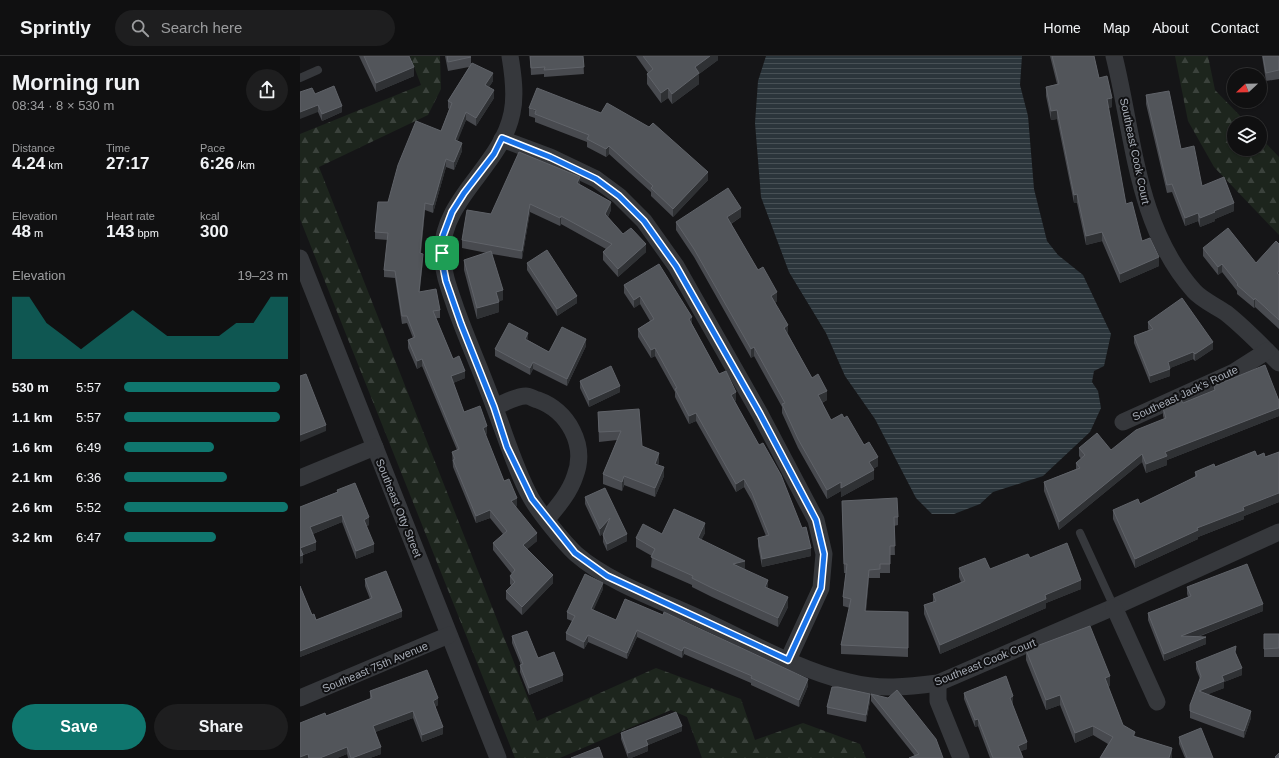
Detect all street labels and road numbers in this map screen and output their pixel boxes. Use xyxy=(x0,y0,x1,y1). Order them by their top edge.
street label: Southeast Cook Court xyxy=(1118,97,1152,205)
street label: Southeast Jack's Route xyxy=(1130,363,1240,423)
street label: Southeast Otty Street xyxy=(374,457,424,559)
street label: Southeast Cook Court xyxy=(933,636,1037,688)
street label: Southeast 75th Avenue xyxy=(320,639,430,695)

